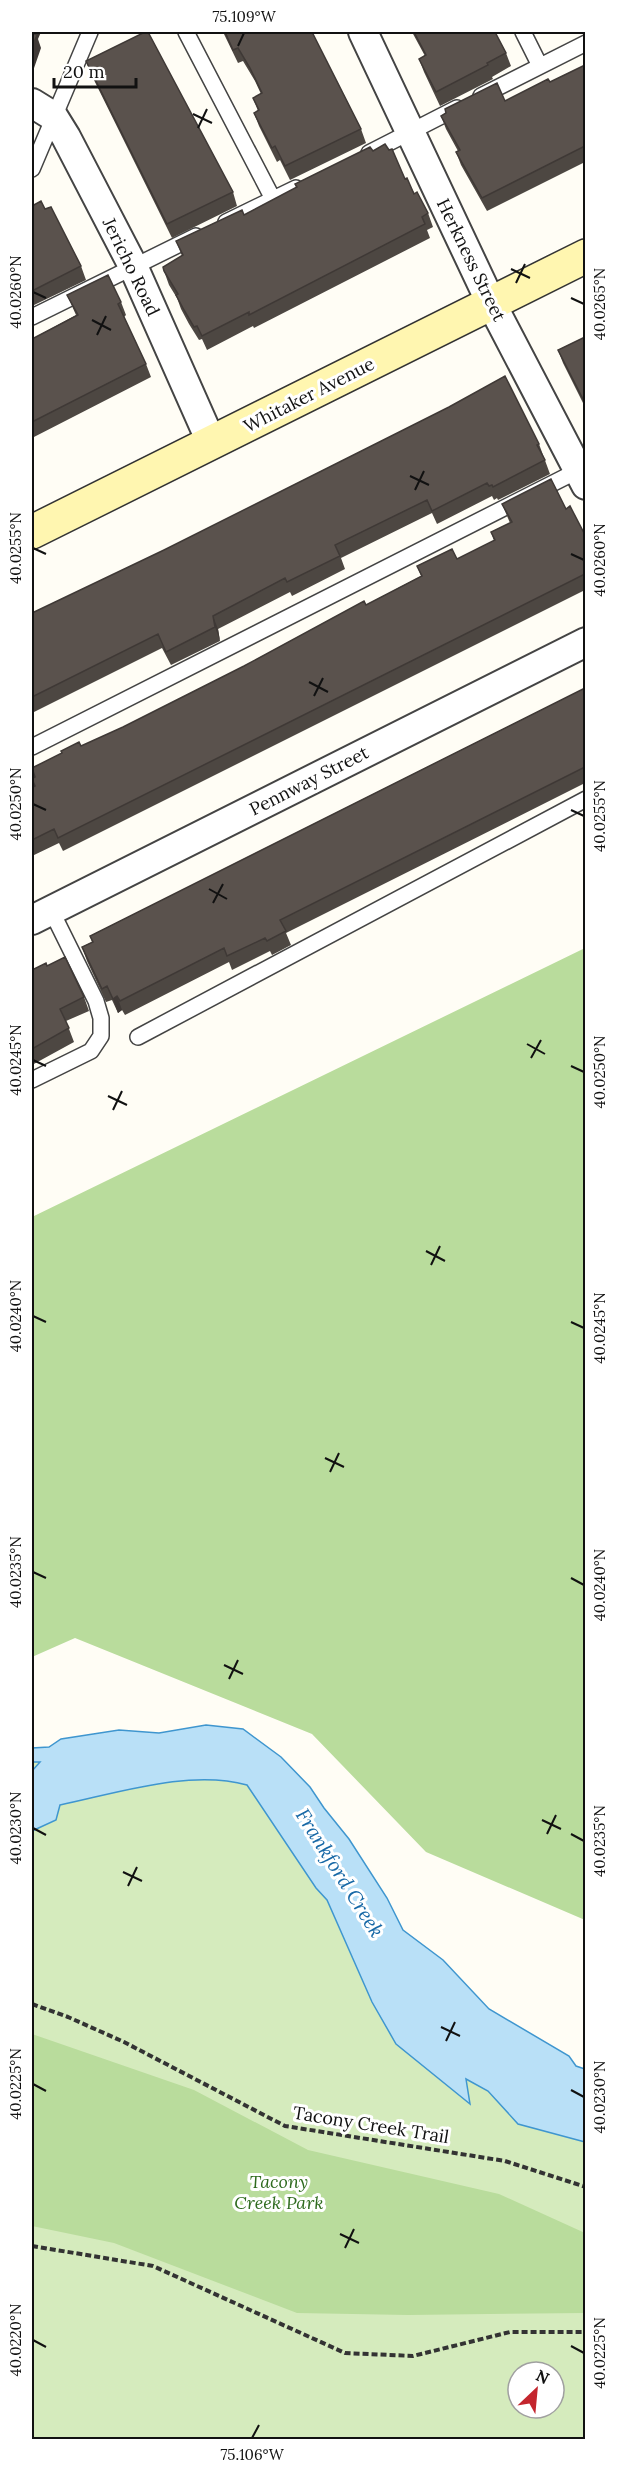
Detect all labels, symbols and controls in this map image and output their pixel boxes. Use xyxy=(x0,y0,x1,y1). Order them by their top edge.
text: 75.109°W xyxy=(212,7,277,26)
scale bar xyxy=(54,51,136,89)
text: 20 m xyxy=(63,60,105,83)
street label: Herkness Street xyxy=(432,195,511,325)
street label: Jericho Road xyxy=(97,213,165,320)
text: 40.0260°N xyxy=(6,255,25,329)
text: 40.0265°N xyxy=(590,268,609,340)
street label: Whitaker Avenue xyxy=(240,352,378,437)
text: 40.0255°N xyxy=(6,512,25,584)
text: 40.0260°N xyxy=(590,523,609,597)
street label: Pennway Street xyxy=(245,741,372,820)
text: 40.0250°N xyxy=(6,768,25,840)
text: 40.0255°N xyxy=(590,780,609,852)
text: 40.0245°N xyxy=(6,1024,25,1096)
text: 40.0250°N xyxy=(590,1036,609,1108)
text: 40.0240°N xyxy=(6,1280,25,1352)
text: 40.0245°N xyxy=(590,1292,609,1364)
text: 40.0235°N xyxy=(6,1536,25,1608)
text: 40.0240°N xyxy=(590,1549,609,1621)
text: 40.0230°N xyxy=(6,1792,25,1864)
water label: Frankford Creek xyxy=(291,1804,390,1942)
text: 40.0235°N xyxy=(590,1805,609,1877)
text: 40.0225°N xyxy=(6,2048,25,2120)
text: 40.0230°N xyxy=(590,2061,609,2133)
street label: Tacony Creek Trail xyxy=(291,2101,451,2148)
park label: Tacony Creek Park xyxy=(234,2170,324,2214)
text: 40.0220°N xyxy=(6,2304,25,2376)
text: 40.0225°N xyxy=(590,2317,609,2389)
north arrow xyxy=(506,2360,566,2420)
text: N xyxy=(533,2365,553,2388)
text: 75.106°W xyxy=(220,2445,285,2464)

